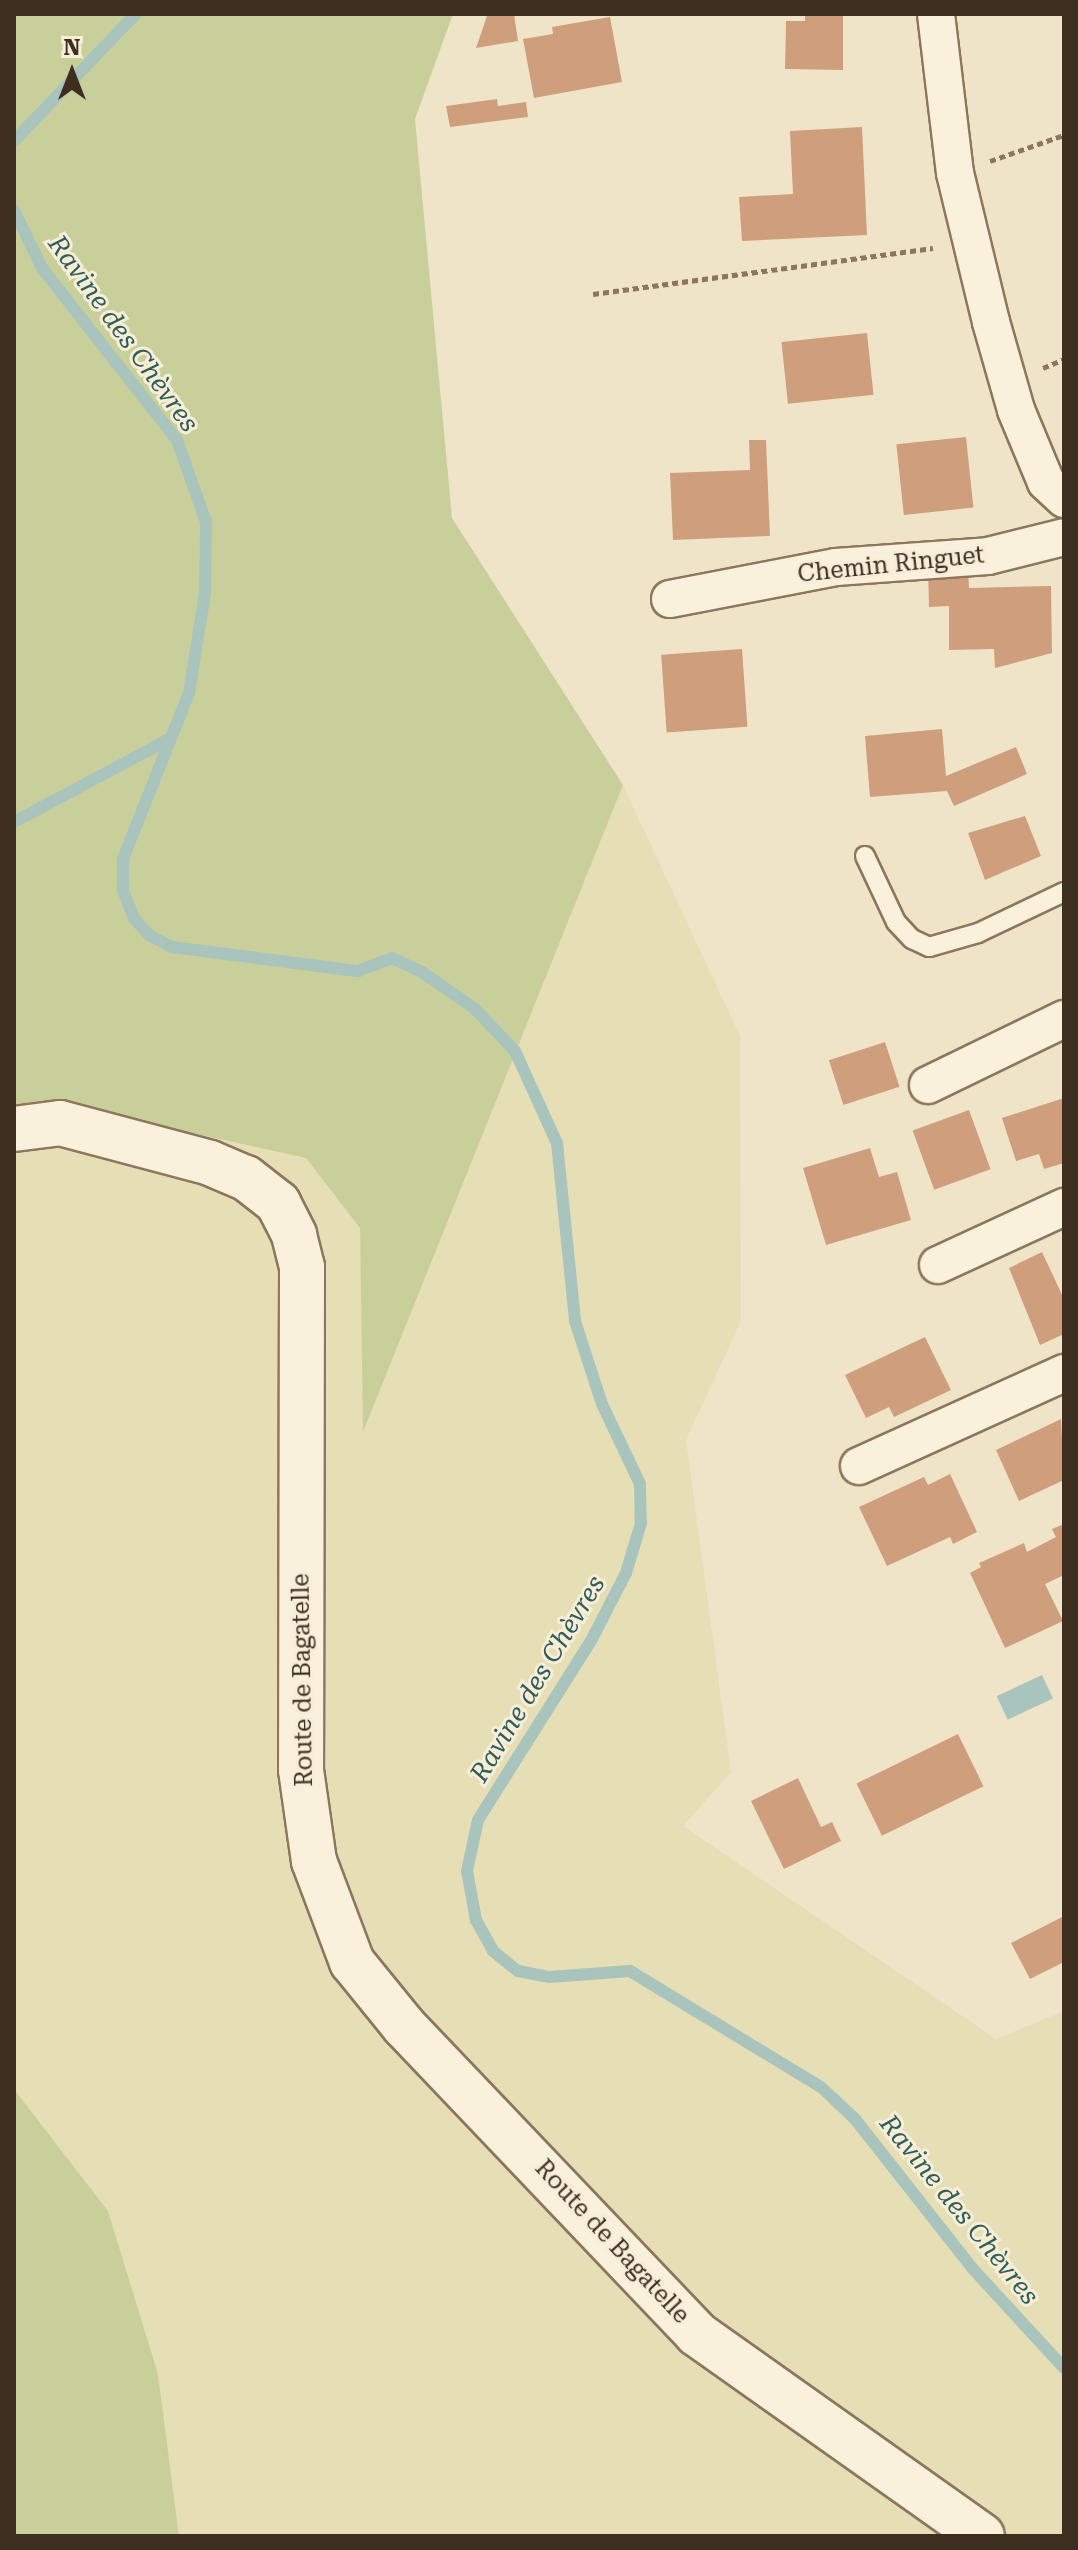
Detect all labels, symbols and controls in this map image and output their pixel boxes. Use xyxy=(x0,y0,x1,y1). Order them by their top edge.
north arrow xyxy=(32,32,112,112)
text: N xyxy=(64,35,80,60)
water label: Ravine des Chèvres xyxy=(41,230,205,438)
street label: Chemin Ringuet xyxy=(796,541,986,589)
water label: Ravine des Chèvres xyxy=(464,1570,612,1788)
street label: Route de Bagatelle xyxy=(287,1573,319,1787)
water label: Ravine des Chèvres xyxy=(873,2109,1045,2311)
street label: Route de Bagatelle xyxy=(529,2154,695,2330)

